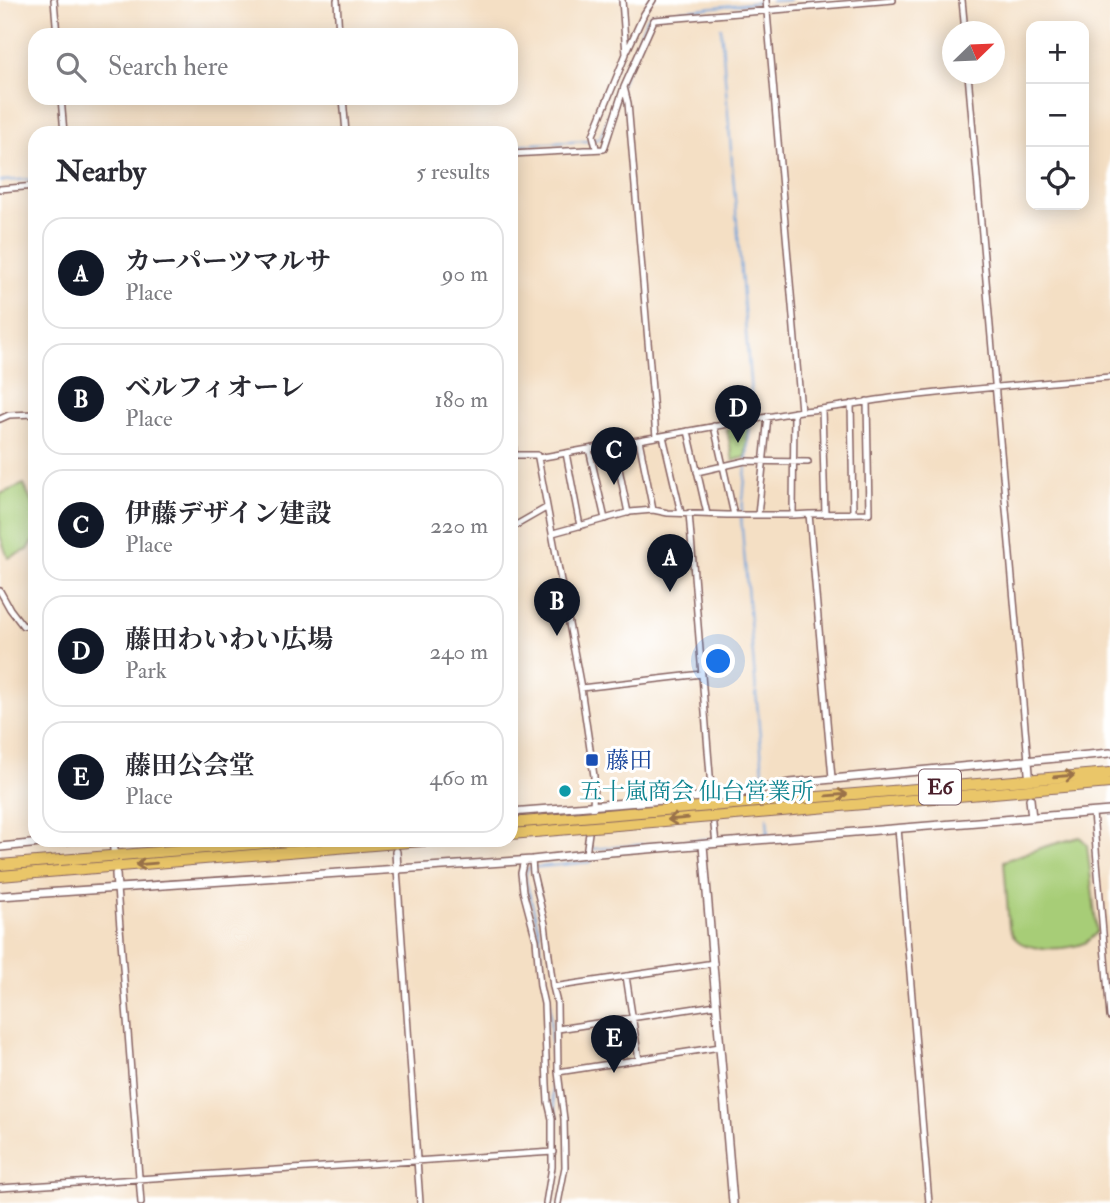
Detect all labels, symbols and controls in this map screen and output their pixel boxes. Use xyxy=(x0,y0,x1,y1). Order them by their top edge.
north arrow xyxy=(942,21,1005,84)
map controls xyxy=(1026,21,1089,210)
button: + xyxy=(1026,21,1089,84)
search box xyxy=(28,28,518,105)
icon: search xyxy=(52,48,90,86)
text: Search here xyxy=(108,51,228,83)
button: − xyxy=(1026,84,1089,147)
button: locate xyxy=(1026,147,1089,210)
text: Nearby xyxy=(56,153,146,190)
text: 5 results xyxy=(416,157,490,186)
text: カーパーツマルサ xyxy=(125,246,331,278)
text: A xyxy=(74,259,88,288)
text: 90 m xyxy=(442,259,488,288)
text: Place xyxy=(125,278,173,307)
text: ベルフィオーレ xyxy=(125,372,304,404)
text: B xyxy=(73,385,89,414)
text: 180 m xyxy=(435,385,488,414)
pin: D xyxy=(715,385,761,443)
text: Place xyxy=(125,404,173,433)
pin: C xyxy=(591,427,637,485)
text: 伊藤デザイン建設 xyxy=(125,498,331,530)
text: C xyxy=(73,511,89,540)
text: 220 m xyxy=(430,511,488,540)
text: Place xyxy=(125,530,173,559)
pin: A xyxy=(647,534,693,592)
pin: B xyxy=(534,578,580,636)
text: 藤田わいわい広場 xyxy=(125,624,333,656)
text: D xyxy=(72,637,90,666)
text: 240 m xyxy=(429,637,488,666)
your location xyxy=(701,644,735,678)
text: Park xyxy=(125,656,167,685)
place label: 藤田 xyxy=(606,746,652,775)
text: 藤田公会堂 xyxy=(125,750,255,782)
marker: 藤田 xyxy=(584,752,600,768)
text: E xyxy=(73,763,89,792)
text: 460 m xyxy=(430,763,488,792)
road number: E6 xyxy=(919,770,961,804)
one-way arrow xyxy=(1052,770,1075,783)
place label: 五十嵐商会 仙台営業所 xyxy=(579,777,814,806)
text: Place xyxy=(125,782,173,811)
marker: 五十嵐商会 仙台営業所 xyxy=(557,783,573,799)
one-way arrow xyxy=(825,788,848,801)
one-way arrow xyxy=(667,813,690,826)
one-way arrow xyxy=(136,858,158,871)
pin: E xyxy=(591,1015,637,1073)

